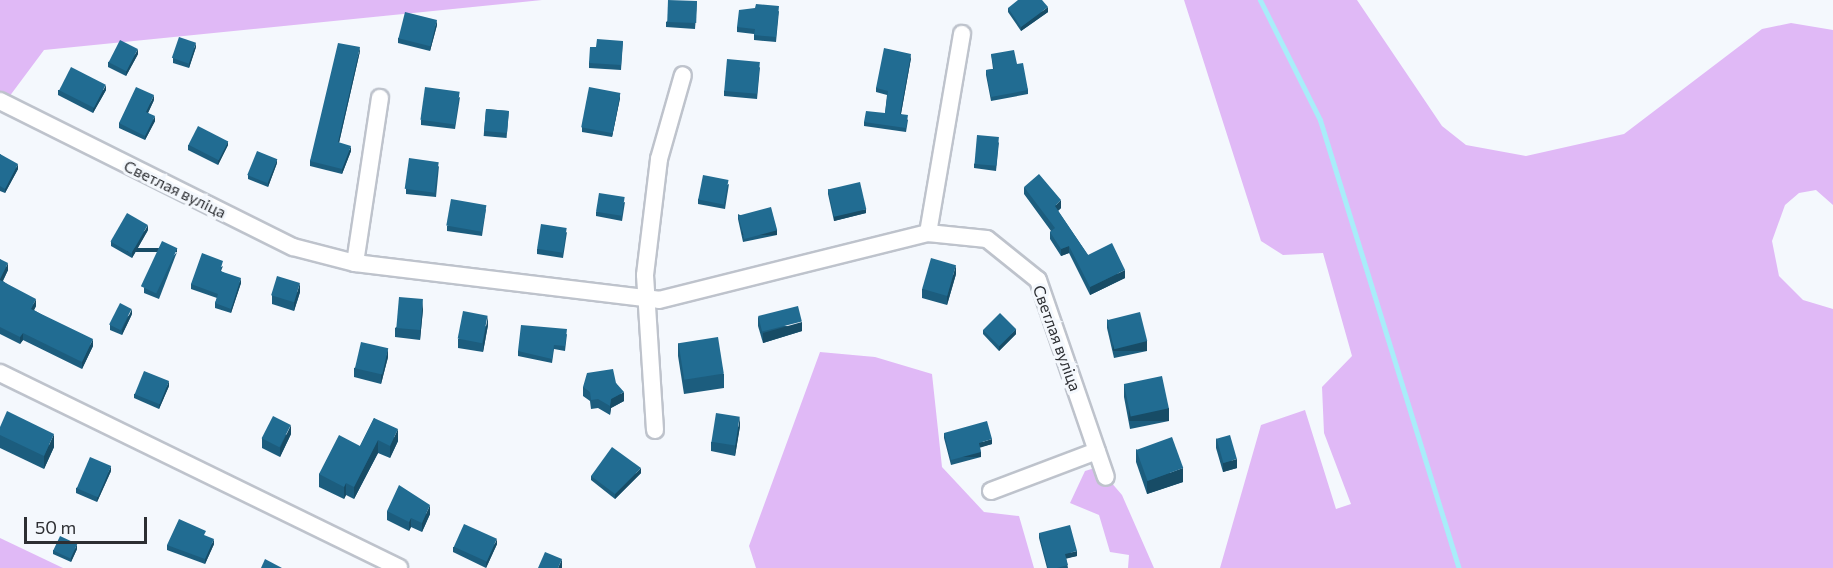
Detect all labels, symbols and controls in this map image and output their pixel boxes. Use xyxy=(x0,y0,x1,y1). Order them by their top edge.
street label: Светлая вуліца xyxy=(121,156,229,222)
street label: Светлая вуліца xyxy=(1029,282,1085,394)
scale bar xyxy=(27,505,150,543)
text: 50 m xyxy=(35,516,76,538)

